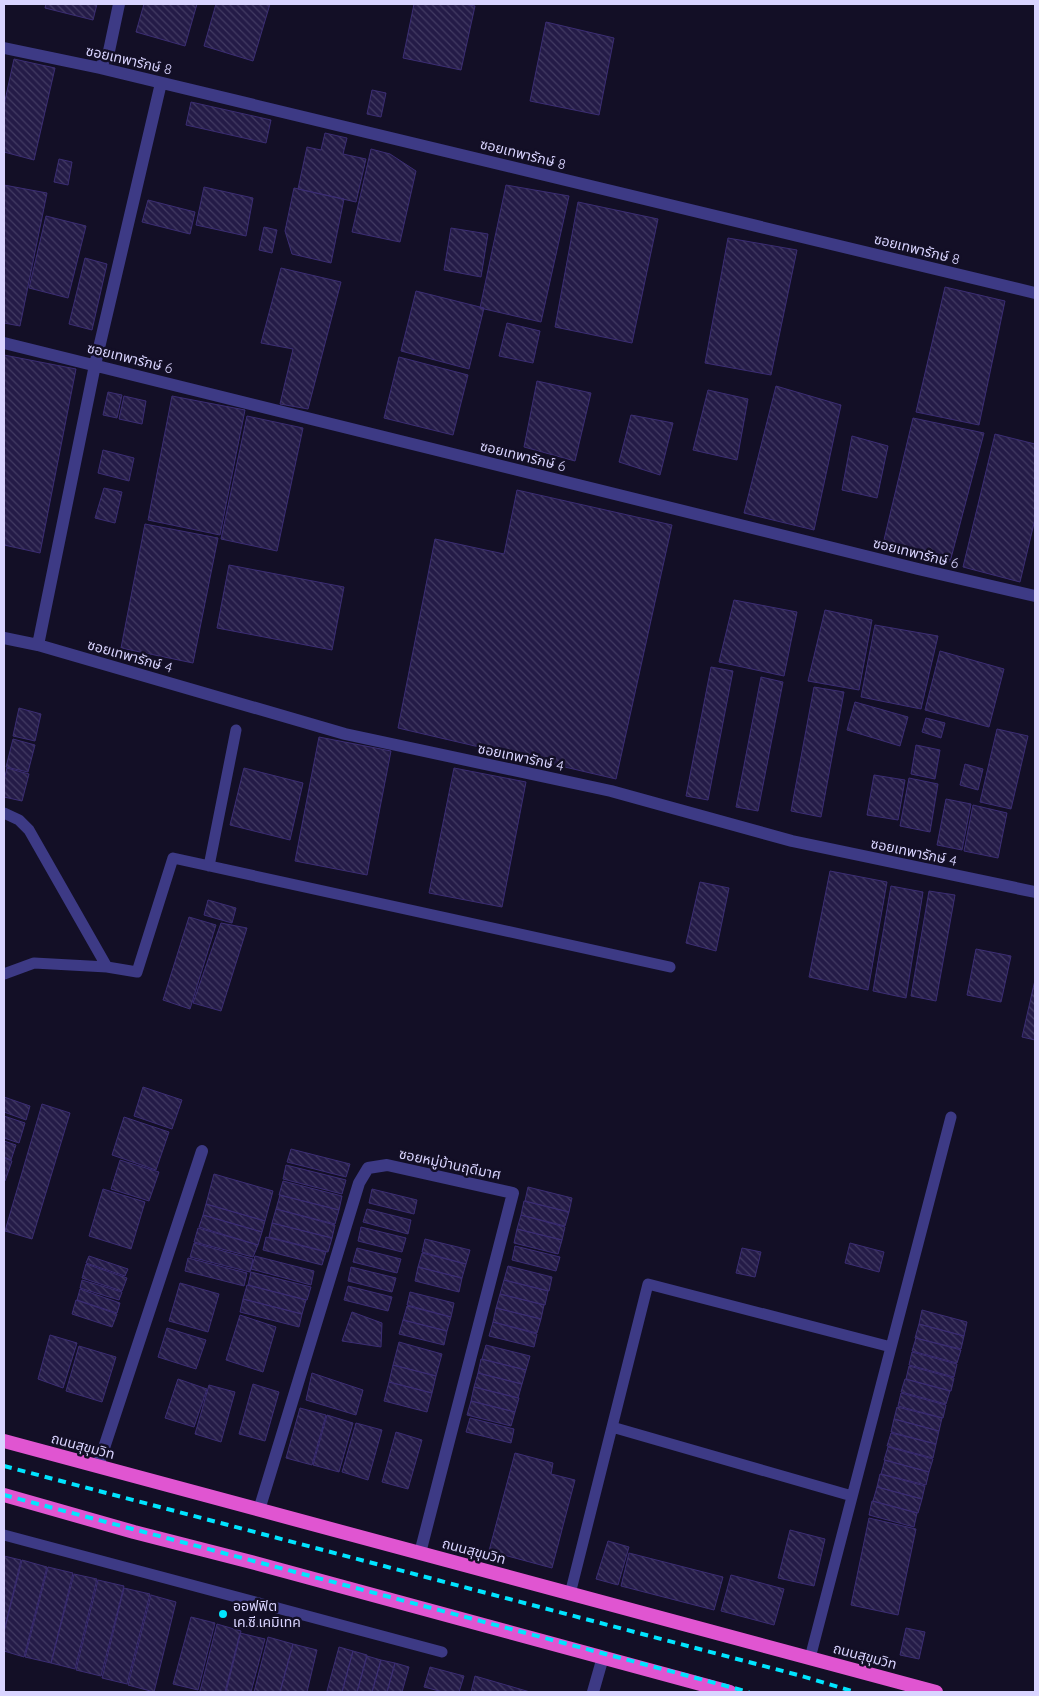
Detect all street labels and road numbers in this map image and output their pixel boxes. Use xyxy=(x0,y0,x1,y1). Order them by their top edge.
street label: ซอยเทพารักษ์ 8 xyxy=(84,41,174,79)
street label: ซอยเทพารักษ์ 8 xyxy=(478,135,568,173)
street label: ซอยเทพารักษ์ 8 xyxy=(872,230,962,268)
street label: ซอยเทพารักษ์ 6 xyxy=(85,339,175,377)
street label: ซอยเทพารักษ์ 6 xyxy=(478,437,568,475)
street label: ซอยเทพารักษ์ 6 xyxy=(871,534,961,572)
street label: ซอยเทพารักษ์ 4 xyxy=(85,635,175,677)
street label: ซอยเทพารักษ์ 4 xyxy=(476,739,566,775)
street label: ซอยเทพารักษ์ 4 xyxy=(869,834,959,870)
street label: ซอยหมู่บ้านฤดีมาศ xyxy=(397,1144,503,1184)
street label: ถนนสุขุมวิท xyxy=(49,1429,117,1463)
street label: ถนนสุขุมวิท xyxy=(440,1534,508,1568)
street label: ถนนสุขุมวิท xyxy=(831,1639,899,1673)

